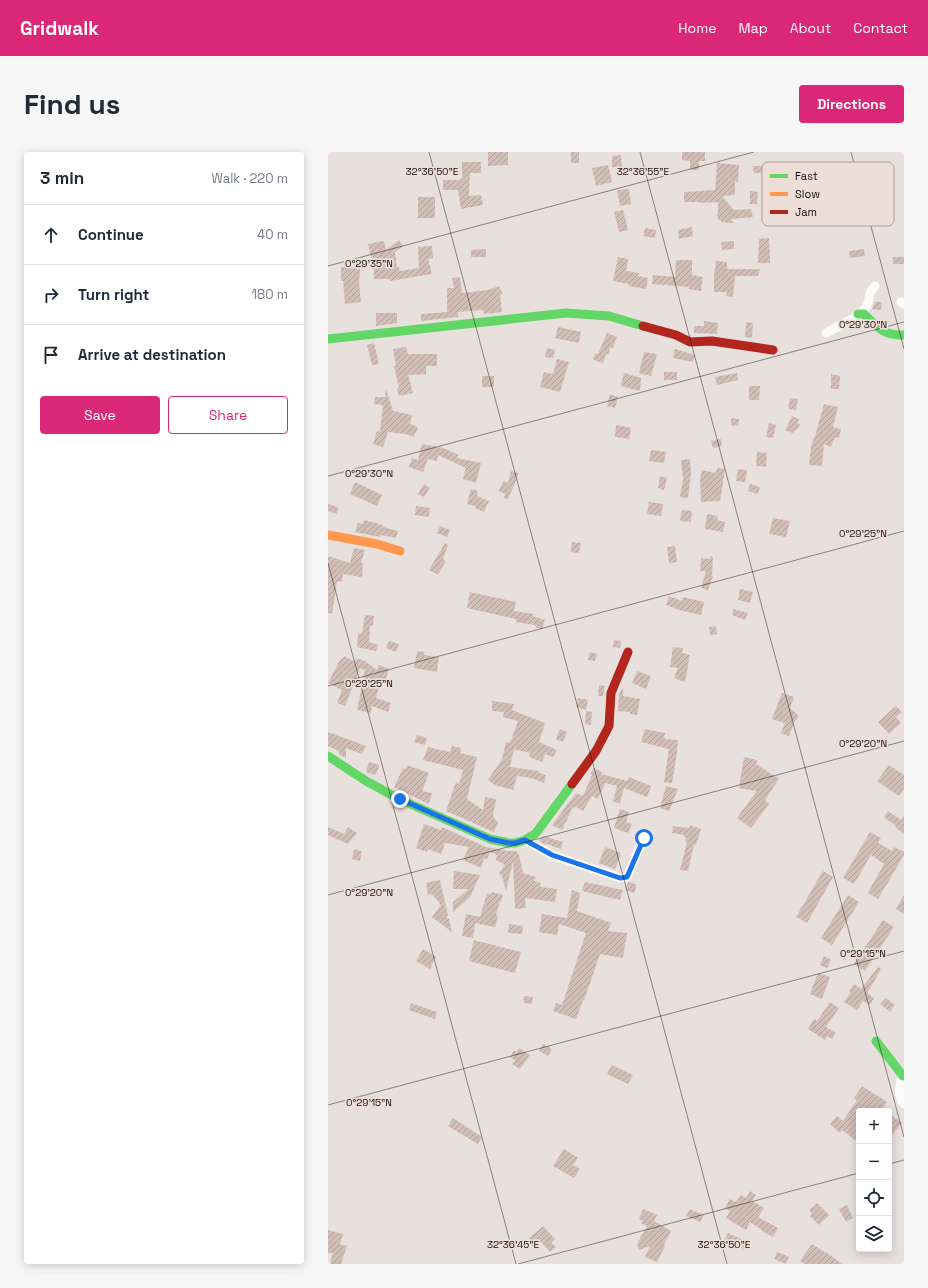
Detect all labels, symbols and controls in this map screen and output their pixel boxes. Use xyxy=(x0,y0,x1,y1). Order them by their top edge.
text: Gridwalk xyxy=(20,16,99,41)
text: Home xyxy=(678,19,716,37)
text: Map xyxy=(738,19,768,37)
text: About xyxy=(790,19,831,37)
text: Contact xyxy=(853,19,908,37)
button: Directions xyxy=(799,85,904,123)
text: Find us xyxy=(24,86,121,122)
legend xyxy=(762,162,894,226)
text: 32°36'50"E xyxy=(406,165,459,178)
text: 32°36'55"E xyxy=(617,165,670,178)
text: 3 min xyxy=(40,167,84,189)
text: Fast xyxy=(795,169,818,183)
text: Walk · 220 m xyxy=(211,170,288,187)
text: Slow xyxy=(795,187,820,201)
text: Jam xyxy=(795,205,817,219)
icon: ahead xyxy=(40,224,62,246)
text: Continue xyxy=(78,225,144,244)
text: 40 m xyxy=(257,226,288,243)
text: 0°29'35"N xyxy=(345,257,393,270)
icon: right xyxy=(40,284,62,306)
text: Turn right xyxy=(78,285,149,304)
text: 180 m xyxy=(252,286,288,303)
text: 0°29'30"N xyxy=(839,318,887,331)
icon: arrive xyxy=(40,344,62,366)
text: Arrive at destination xyxy=(78,345,226,364)
button: Save xyxy=(40,396,160,434)
button: Share xyxy=(168,396,288,434)
text: 0°29'30"N xyxy=(345,467,393,480)
text: 0°29'25"N xyxy=(839,527,887,540)
text: 0°29'25"N xyxy=(345,677,393,690)
text: 0°29'20"N xyxy=(839,737,887,750)
route end xyxy=(391,790,409,808)
route start xyxy=(635,829,653,847)
text: 0°29'20"N xyxy=(345,886,393,899)
text: 0°29'15"N xyxy=(840,947,886,960)
text: 0°29'15"N xyxy=(346,1096,392,1109)
map controls xyxy=(856,1108,892,1252)
button: + xyxy=(856,1108,892,1144)
button: − xyxy=(856,1144,892,1180)
button: locate xyxy=(856,1180,892,1216)
button: layers xyxy=(856,1216,892,1252)
text: 32°36'45"E xyxy=(487,1238,539,1251)
text: 32°36'50"E xyxy=(698,1238,751,1251)

